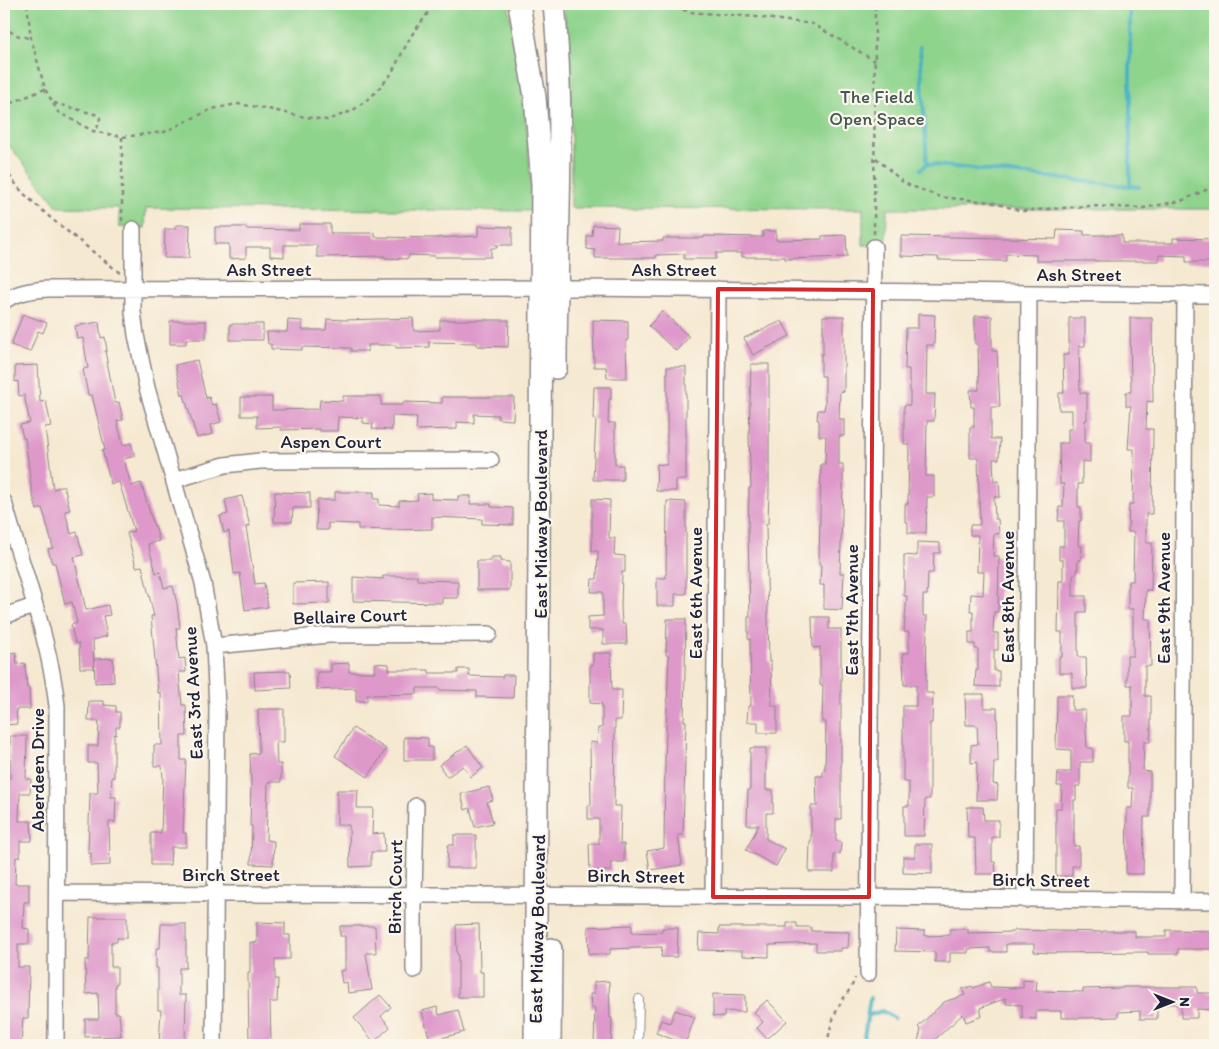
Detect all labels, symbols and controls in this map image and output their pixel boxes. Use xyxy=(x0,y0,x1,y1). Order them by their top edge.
park label: The Field Open Space xyxy=(829,85,925,130)
street label: Ash Street xyxy=(226,258,312,281)
street label: Ash Street xyxy=(631,258,717,281)
street label: Ash Street xyxy=(1036,263,1122,286)
street label: East Midway Boulevard xyxy=(529,429,552,619)
street label: Aspen Court xyxy=(280,430,382,453)
street label: East 6th Avenue xyxy=(684,527,707,659)
street label: East 8th Avenue xyxy=(996,531,1019,663)
street label: East 9th Avenue xyxy=(1152,532,1175,664)
street label: East 7th Avenue xyxy=(840,544,863,676)
street label: Bellaire Court xyxy=(293,603,407,629)
street label: East 3rd Avenue xyxy=(178,626,208,760)
street label: Aberdeen Drive xyxy=(26,708,49,832)
street label: East Midway Boulevard xyxy=(524,833,550,1024)
street label: Birch Court xyxy=(383,839,407,935)
street label: Birch Street xyxy=(182,863,280,886)
street label: Birch Street xyxy=(587,864,685,888)
street label: Birch Street xyxy=(992,868,1090,892)
north arrow xyxy=(1146,976,1196,1026)
text: N xyxy=(1176,997,1193,1007)

